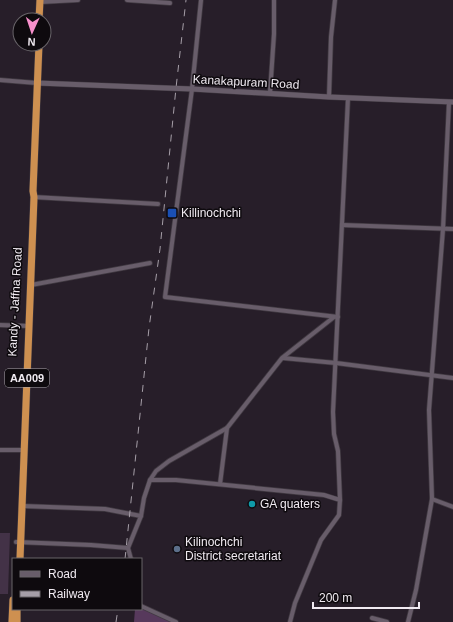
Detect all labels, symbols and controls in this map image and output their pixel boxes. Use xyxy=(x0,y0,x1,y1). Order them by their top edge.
north arrow xyxy=(12,12,52,52)
text: N xyxy=(27,36,36,48)
street label: Kanakapuram Road xyxy=(192,72,300,92)
place label: Killinochchi xyxy=(181,206,241,220)
marker: Killinochchi xyxy=(166,207,178,219)
street label: Kandy - Jaffna Road xyxy=(5,247,25,357)
road number: AA009 xyxy=(5,369,49,387)
place label: GA quaters xyxy=(260,497,320,511)
marker: GA quaters xyxy=(247,499,257,509)
place label: Kilinochchi District secretariat xyxy=(185,535,282,563)
marker: Kilinochchi District secretariat xyxy=(172,544,182,554)
legend xyxy=(12,558,142,610)
text: Road xyxy=(48,567,77,581)
scale bar xyxy=(313,584,419,610)
text: Railway xyxy=(48,587,90,601)
text: 200 m xyxy=(319,591,352,605)

